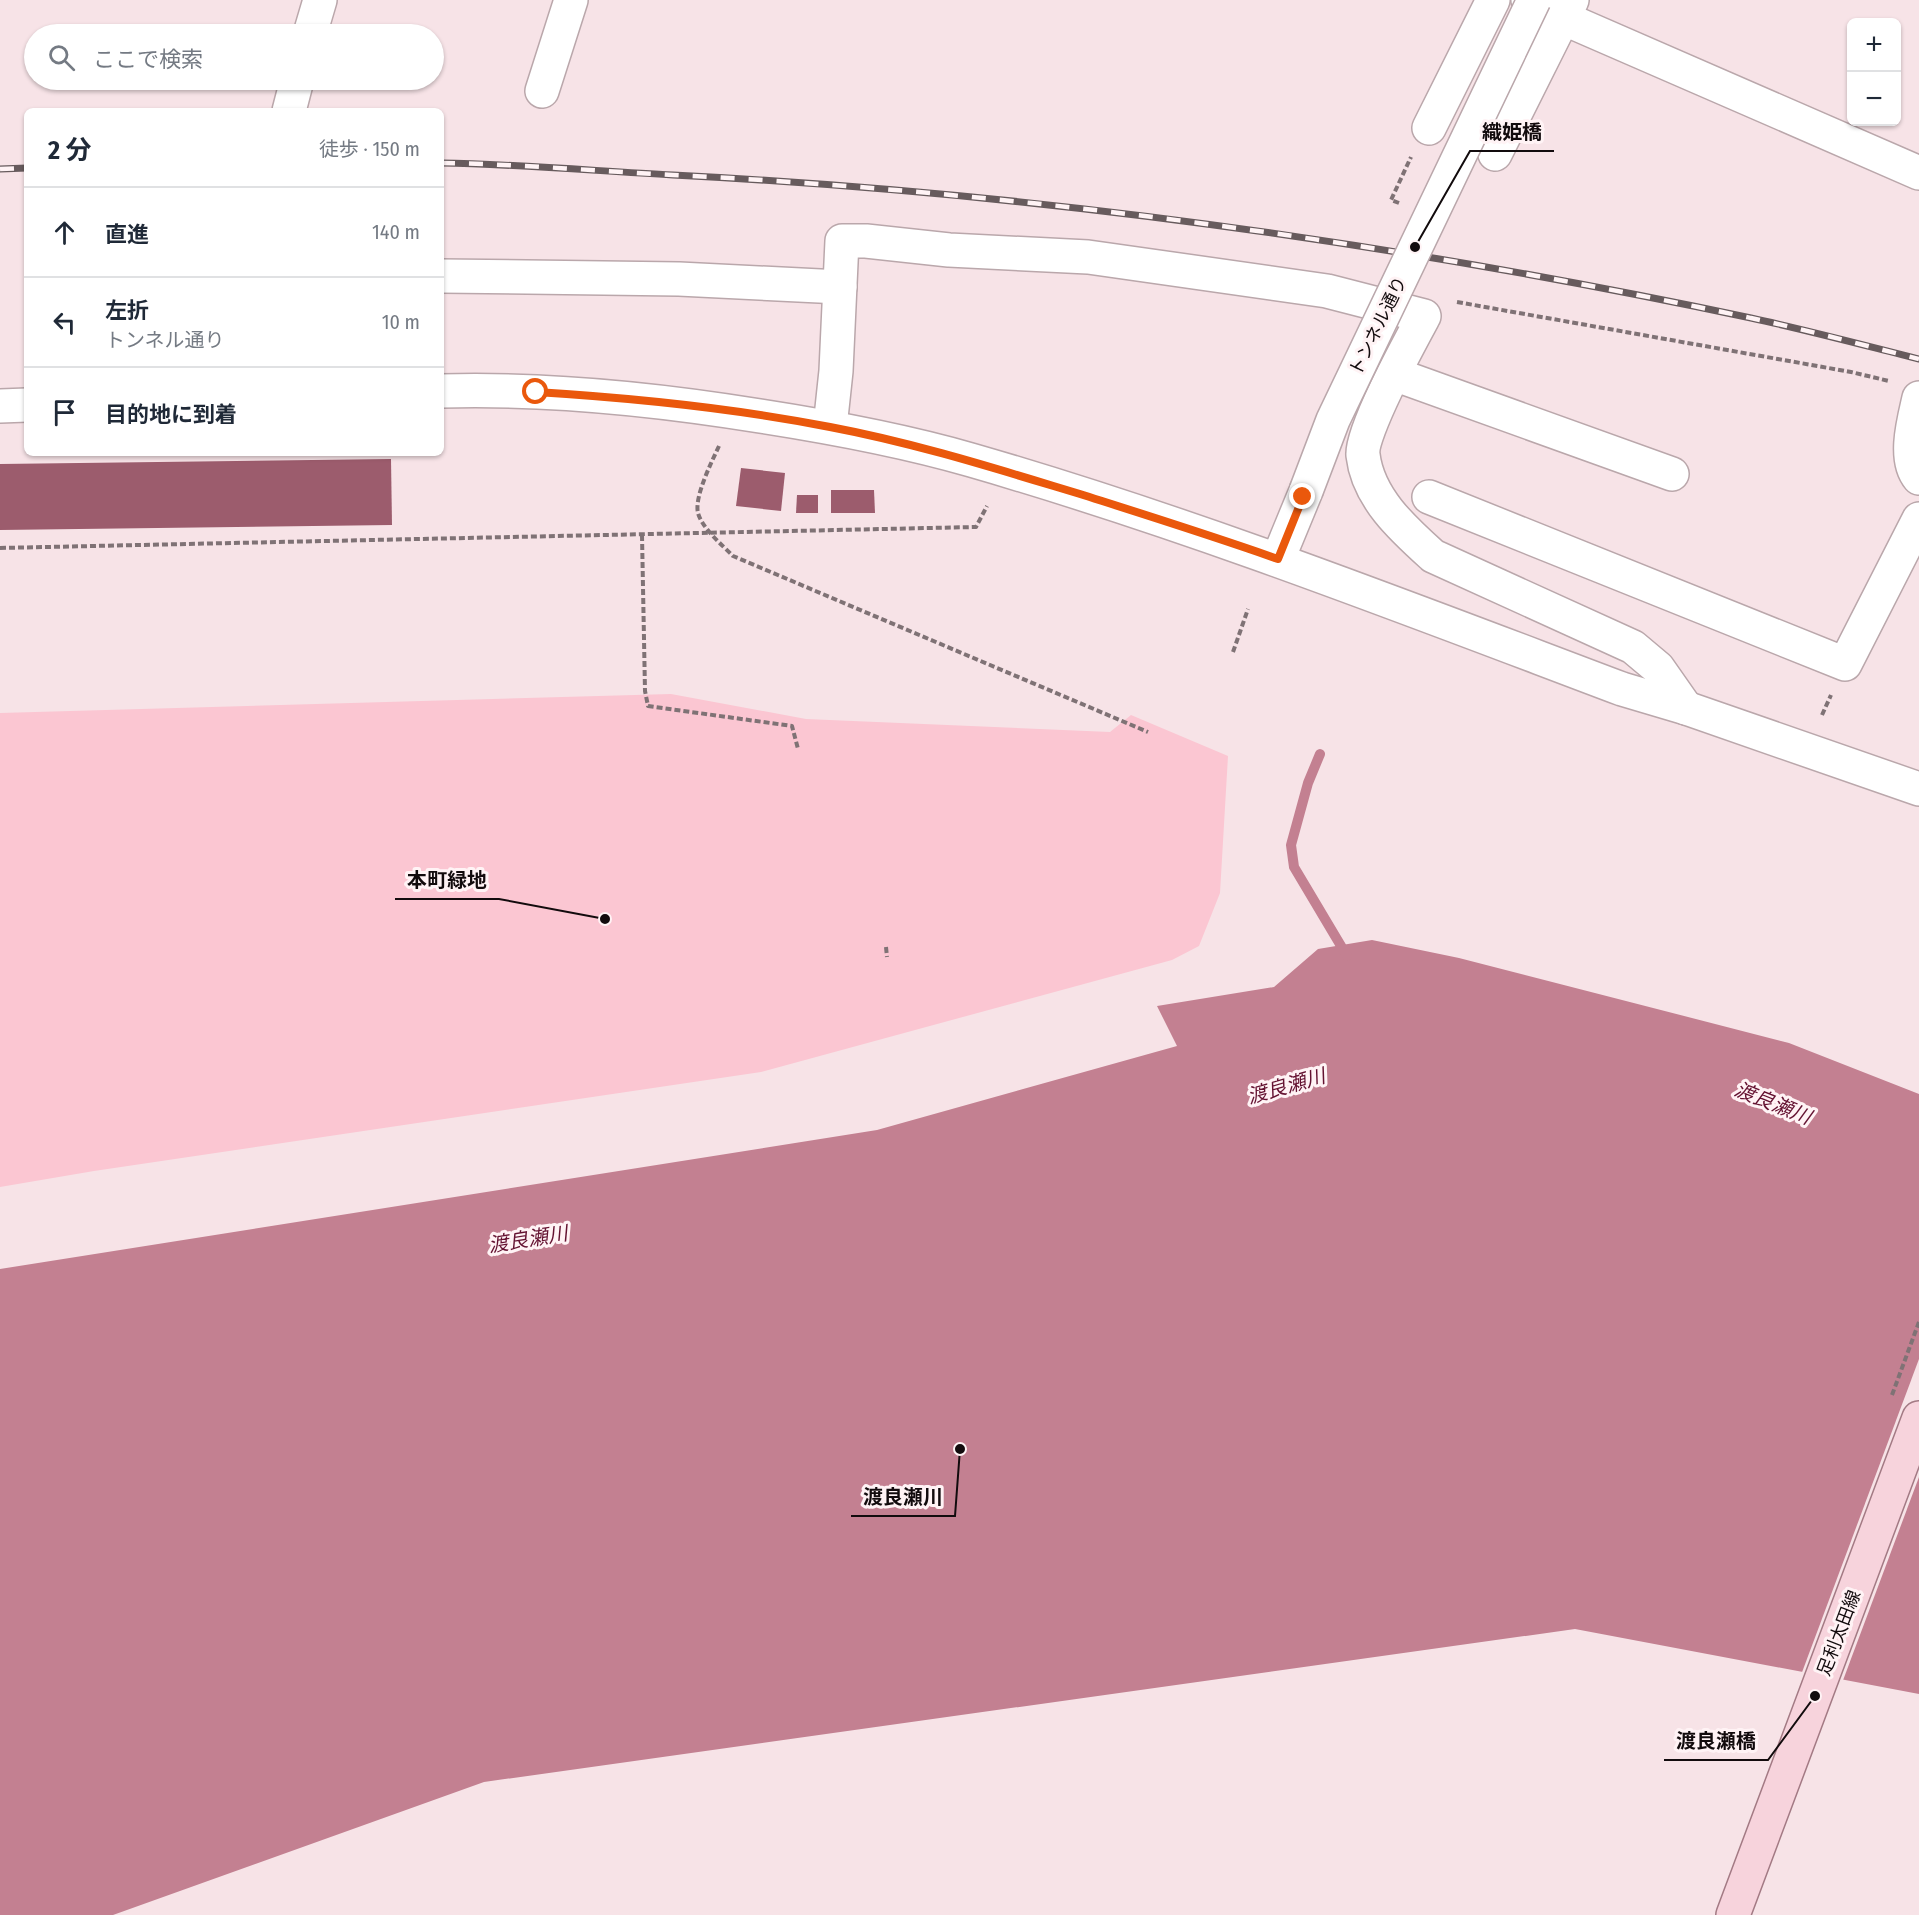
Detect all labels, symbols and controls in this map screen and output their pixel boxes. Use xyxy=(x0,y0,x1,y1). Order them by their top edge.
map controls xyxy=(1847,18,1901,126)
button: + xyxy=(1847,18,1901,72)
search box xyxy=(24,24,444,90)
icon: search xyxy=(45,41,78,74)
text: ここで検索 xyxy=(93,46,203,73)
button: − xyxy=(1847,72,1901,126)
callout: 織姫橋 xyxy=(1470,113,1554,151)
text: 織姫橋 xyxy=(1482,120,1542,144)
text: 2 分 xyxy=(48,135,91,166)
text: 徒歩 · 150 m xyxy=(319,137,420,161)
icon: ahead xyxy=(48,216,81,249)
text: 140 m xyxy=(372,220,420,244)
text: 直進 xyxy=(105,221,149,248)
street label: トンネル通り xyxy=(1345,273,1411,379)
text: 左折 xyxy=(105,297,149,324)
icon: left xyxy=(48,306,81,339)
text: 10 m xyxy=(382,310,420,334)
text: トンネル通り xyxy=(105,328,225,352)
route start xyxy=(522,378,548,404)
icon: arrive xyxy=(48,396,81,429)
text: 目的地に到着 xyxy=(105,401,237,428)
route end xyxy=(1289,483,1315,509)
callout: 本町緑地 xyxy=(395,861,499,899)
text: 本町緑地 xyxy=(407,868,487,892)
water label: 渡良瀬川 xyxy=(1244,1063,1330,1109)
water label: 渡良瀬川 xyxy=(1731,1077,1816,1130)
water label: 渡良瀬川 xyxy=(487,1221,571,1257)
callout: 渡良瀬川 xyxy=(851,1478,955,1516)
text: 渡良瀬川 xyxy=(863,1485,943,1509)
street label: 足利太田線 xyxy=(1813,1587,1865,1679)
callout: 渡良瀬橋 xyxy=(1664,1722,1768,1760)
text: 渡良瀬橋 xyxy=(1676,1729,1756,1753)

